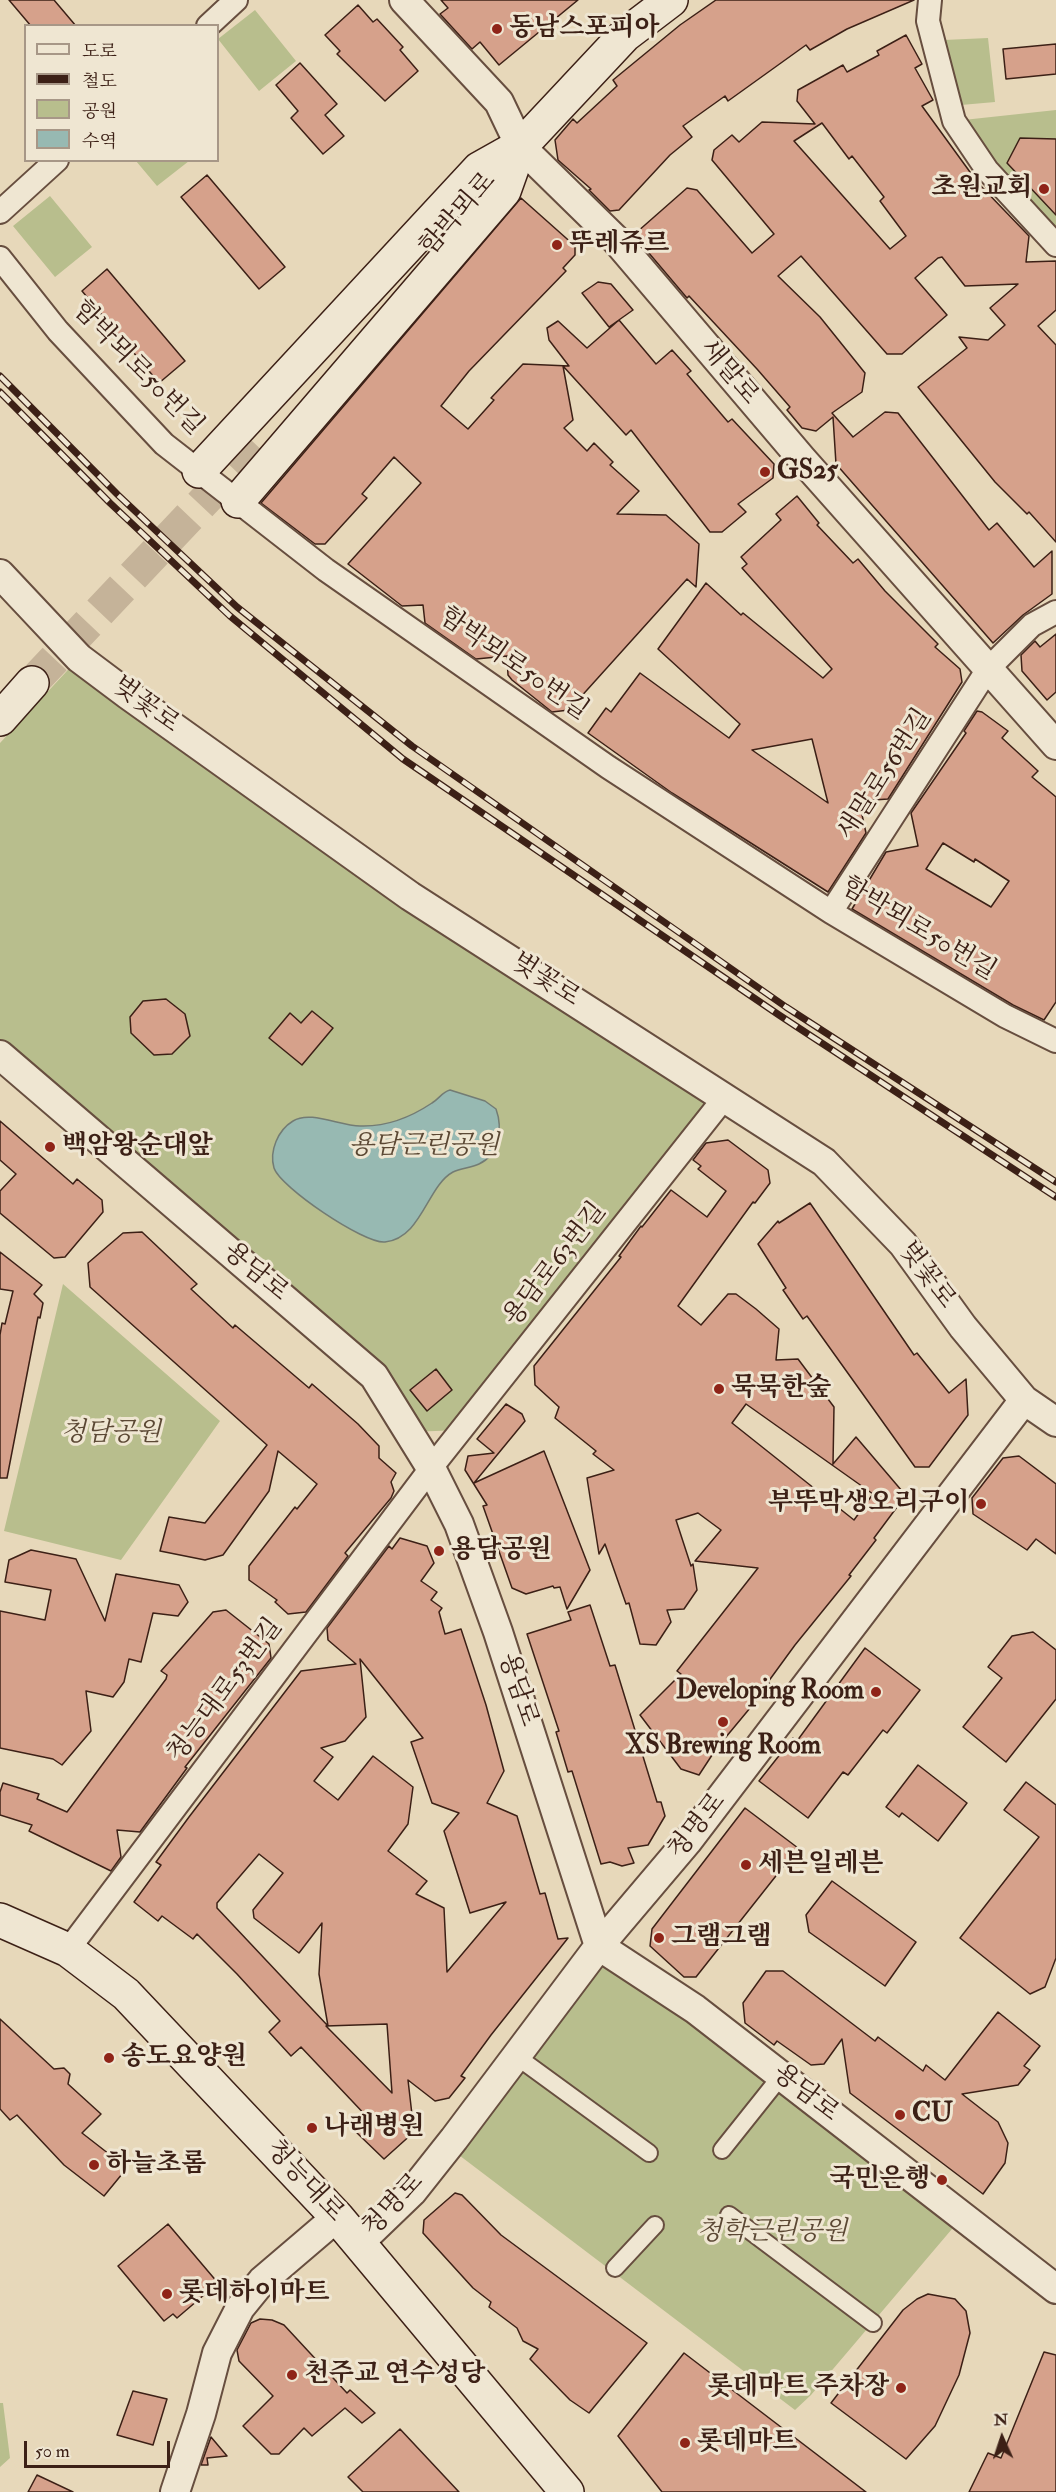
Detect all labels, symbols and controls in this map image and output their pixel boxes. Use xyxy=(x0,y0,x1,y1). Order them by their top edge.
place label: 동남스포피아 xyxy=(509,13,660,45)
marker: 동남스포피아 xyxy=(490,22,504,36)
legend xyxy=(24,24,219,162)
text: 도로 xyxy=(82,40,117,63)
text: 철도 xyxy=(82,70,117,93)
text: 공원 xyxy=(82,100,117,123)
text: 수역 xyxy=(82,130,117,153)
street label: 함박뫼로 xyxy=(414,167,504,263)
place label: 초원교회 xyxy=(932,173,1032,205)
marker: 초원교회 xyxy=(1037,182,1051,196)
place label: 뚜레쥬르 xyxy=(569,229,669,261)
marker: 뚜레쥬르 xyxy=(550,238,564,252)
street label: 함박뫼로50번길 xyxy=(65,295,209,443)
street label: 새말로 xyxy=(692,334,764,412)
place label: GS25 xyxy=(777,456,838,488)
marker: GS25 xyxy=(758,465,772,479)
street label: 함박뫼로50번길 xyxy=(432,602,594,728)
street label: 벚꽃로 xyxy=(105,671,185,741)
street label: 새말로56번길 xyxy=(832,704,940,846)
street label: 함박뫼로50번길 xyxy=(835,872,1001,988)
street label: 벚꽃로 xyxy=(505,947,585,1015)
place label: 백암왕순대앞 xyxy=(62,1131,213,1163)
park label: 용담근린공원 xyxy=(349,1131,499,1163)
marker: 백암왕순대앞 xyxy=(43,1140,57,1154)
street label: 용담로63번길 xyxy=(498,1197,614,1333)
street label: 용담로 xyxy=(216,1237,294,1309)
street label: 벚꽃로 xyxy=(891,1237,961,1315)
place label: 묵묵한숲 xyxy=(731,1373,831,1405)
marker: 묵묵한숲 xyxy=(712,1382,726,1396)
park label: 청담공원 xyxy=(61,1418,161,1450)
place label: 부뚜막생오리구이 xyxy=(768,1488,969,1520)
marker: 부뚜막생오리구이 xyxy=(974,1497,988,1511)
place label: 용담공원 xyxy=(451,1535,551,1567)
marker: 용담공원 xyxy=(432,1544,446,1558)
street label: 청능대로53번길 xyxy=(162,1613,290,1769)
street label: 용담로 xyxy=(491,1649,543,1731)
place label: Developing Room xyxy=(676,1676,864,1708)
marker: Developing Room xyxy=(869,1685,883,1699)
marker: XS Brewing Room xyxy=(716,1715,730,1729)
place label: XS Brewing Room xyxy=(625,1731,821,1763)
street label: 청명로 xyxy=(663,1788,733,1866)
place label: 세븐일레븐 xyxy=(758,1849,884,1881)
marker: 세븐일레븐 xyxy=(739,1858,753,1872)
place label: 그램그램 xyxy=(671,1922,771,1954)
marker: 그램그램 xyxy=(652,1931,666,1945)
place label: 송도요양원 xyxy=(121,2042,247,2074)
marker: 송도요양원 xyxy=(102,2051,116,2065)
street label: 용담로 xyxy=(766,2059,844,2129)
place label: CU xyxy=(912,2099,953,2131)
marker: CU xyxy=(893,2108,907,2122)
place label: 나래병원 xyxy=(324,2112,424,2144)
marker: 나래병원 xyxy=(305,2121,319,2135)
street label: 청능대로 xyxy=(258,2135,350,2229)
place label: 하늘초롬 xyxy=(106,2149,206,2181)
marker: 하늘초롬 xyxy=(87,2158,101,2172)
place label: 국민은행 xyxy=(830,2164,930,2196)
street label: 청명로 xyxy=(357,2168,431,2244)
marker: 국민은행 xyxy=(935,2173,949,2187)
park label: 청학근린공원 xyxy=(697,2217,847,2249)
place label: 롯데하이마트 xyxy=(179,2278,330,2310)
marker: 롯데하이마트 xyxy=(160,2287,174,2301)
place label: 천주교 연수성당 xyxy=(304,2359,485,2391)
marker: 천주교 연수성당 xyxy=(285,2368,299,2382)
place label: 롯데마트 주차장 xyxy=(708,2372,889,2404)
marker: 롯데마트 주차장 xyxy=(894,2381,908,2395)
north arrow xyxy=(972,2408,1032,2468)
text: N xyxy=(993,2410,1009,2430)
place label: 롯데마트 xyxy=(697,2427,797,2459)
scale bar xyxy=(27,2429,172,2467)
marker: 롯데마트 xyxy=(678,2436,692,2450)
text: 50 m xyxy=(35,2440,70,2463)

